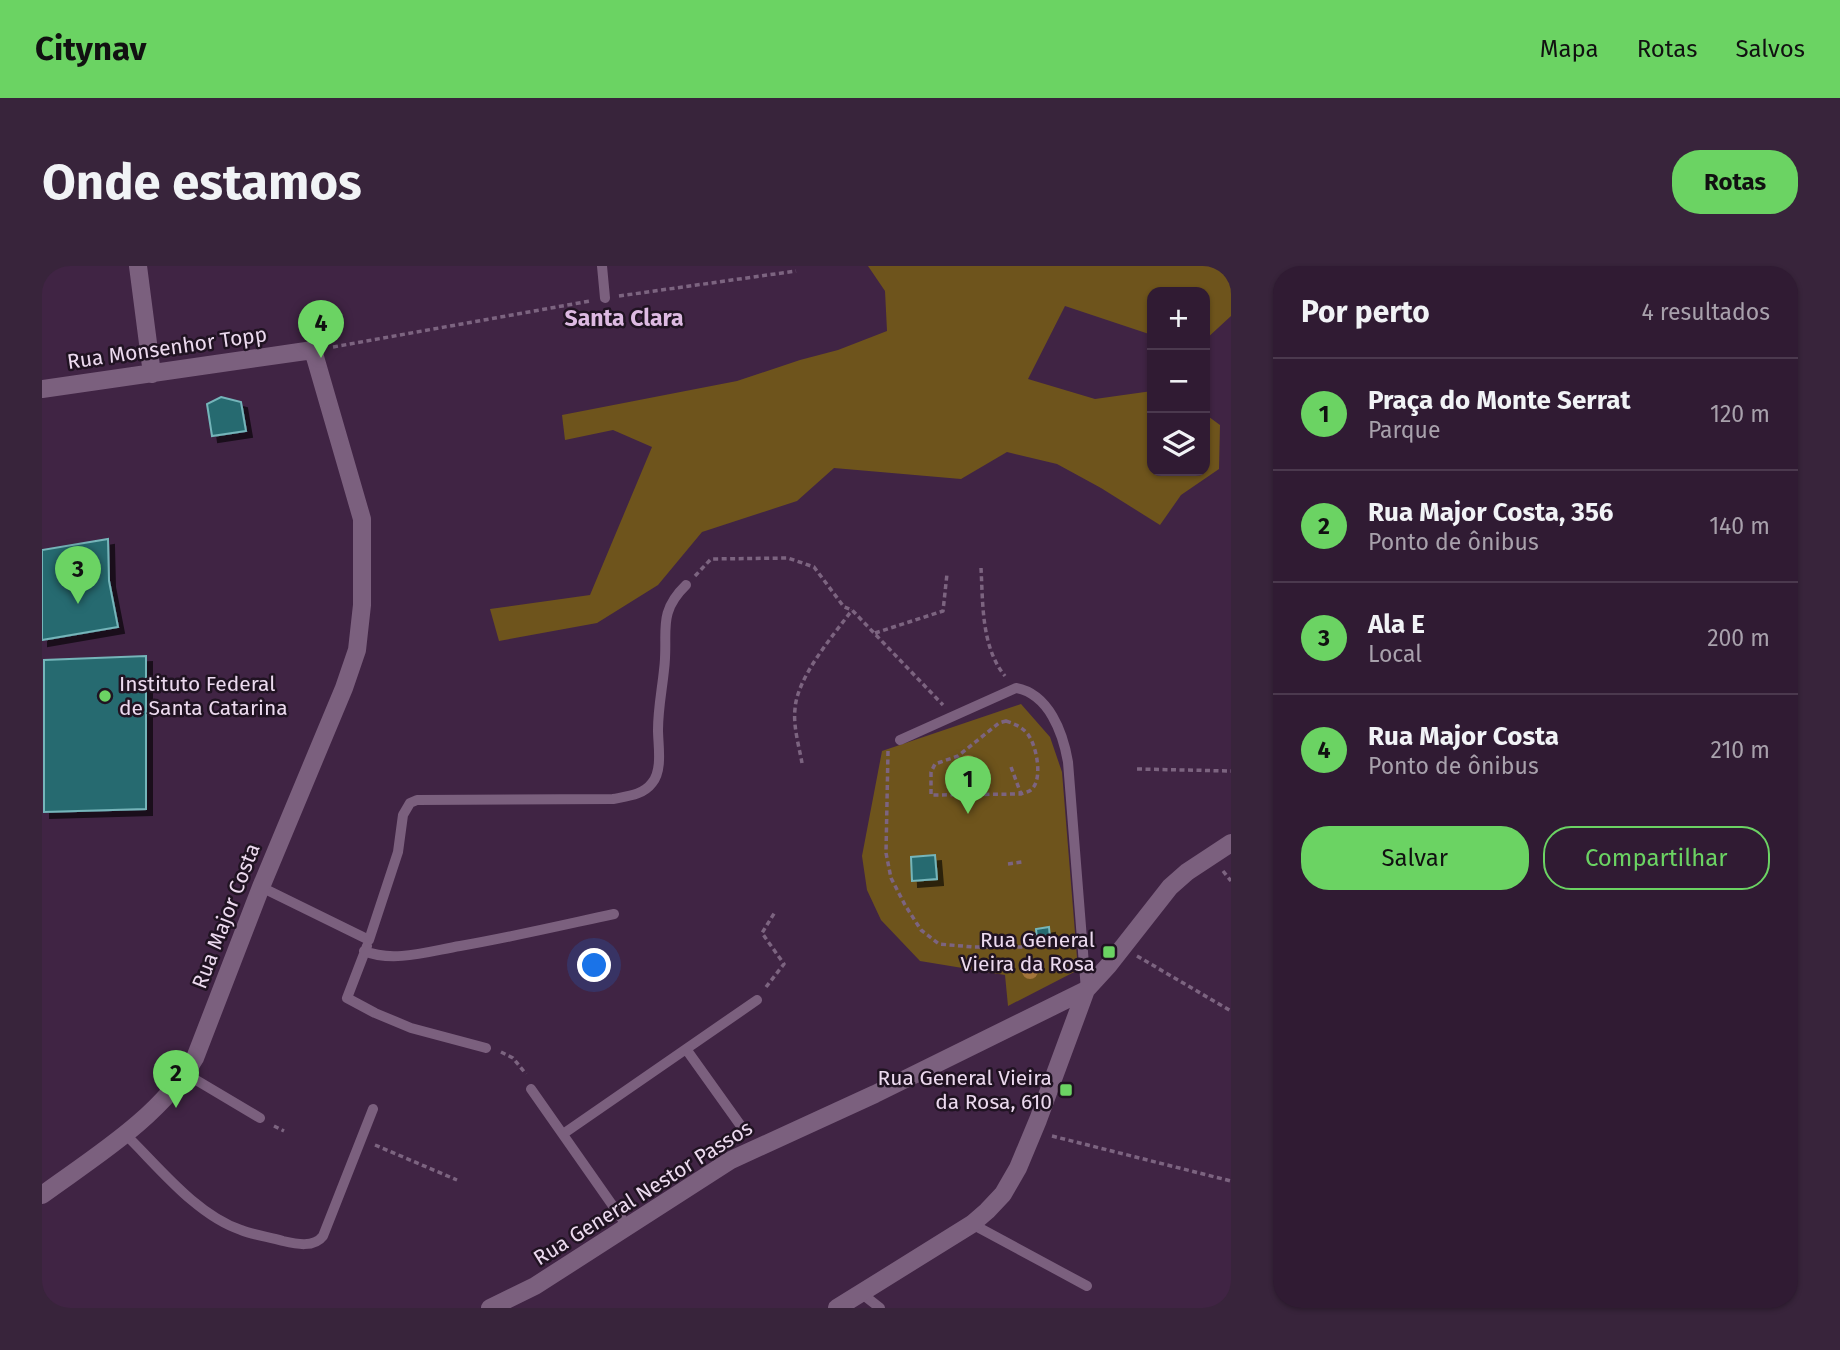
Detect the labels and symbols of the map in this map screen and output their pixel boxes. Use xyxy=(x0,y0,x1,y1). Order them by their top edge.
pin: 4 xyxy=(298,300,344,358)
district label: Santa Clara xyxy=(564,304,684,332)
street label: Rua Monsenhor Topp xyxy=(65,321,269,375)
pin: 3 xyxy=(55,546,101,604)
place label: Instituto Federal de Santa Catarina xyxy=(119,671,288,721)
marker: Instituto Federal de Santa Catarina xyxy=(97,688,113,704)
pin: 1 xyxy=(945,756,991,814)
street label: Rua Major Costa xyxy=(186,840,266,992)
place label: Rua General Vieira da Rosa xyxy=(960,927,1095,977)
marker: Rua General Vieira da Rosa xyxy=(1101,944,1117,960)
your location xyxy=(577,948,611,982)
pin: 2 xyxy=(153,1050,199,1108)
place label: Rua General Vieira da Rosa, 610 xyxy=(878,1065,1052,1115)
marker: Rua General Vieira da Rosa, 610 xyxy=(1058,1082,1074,1098)
street label: Rua General Nestor Passos xyxy=(529,1115,757,1271)

